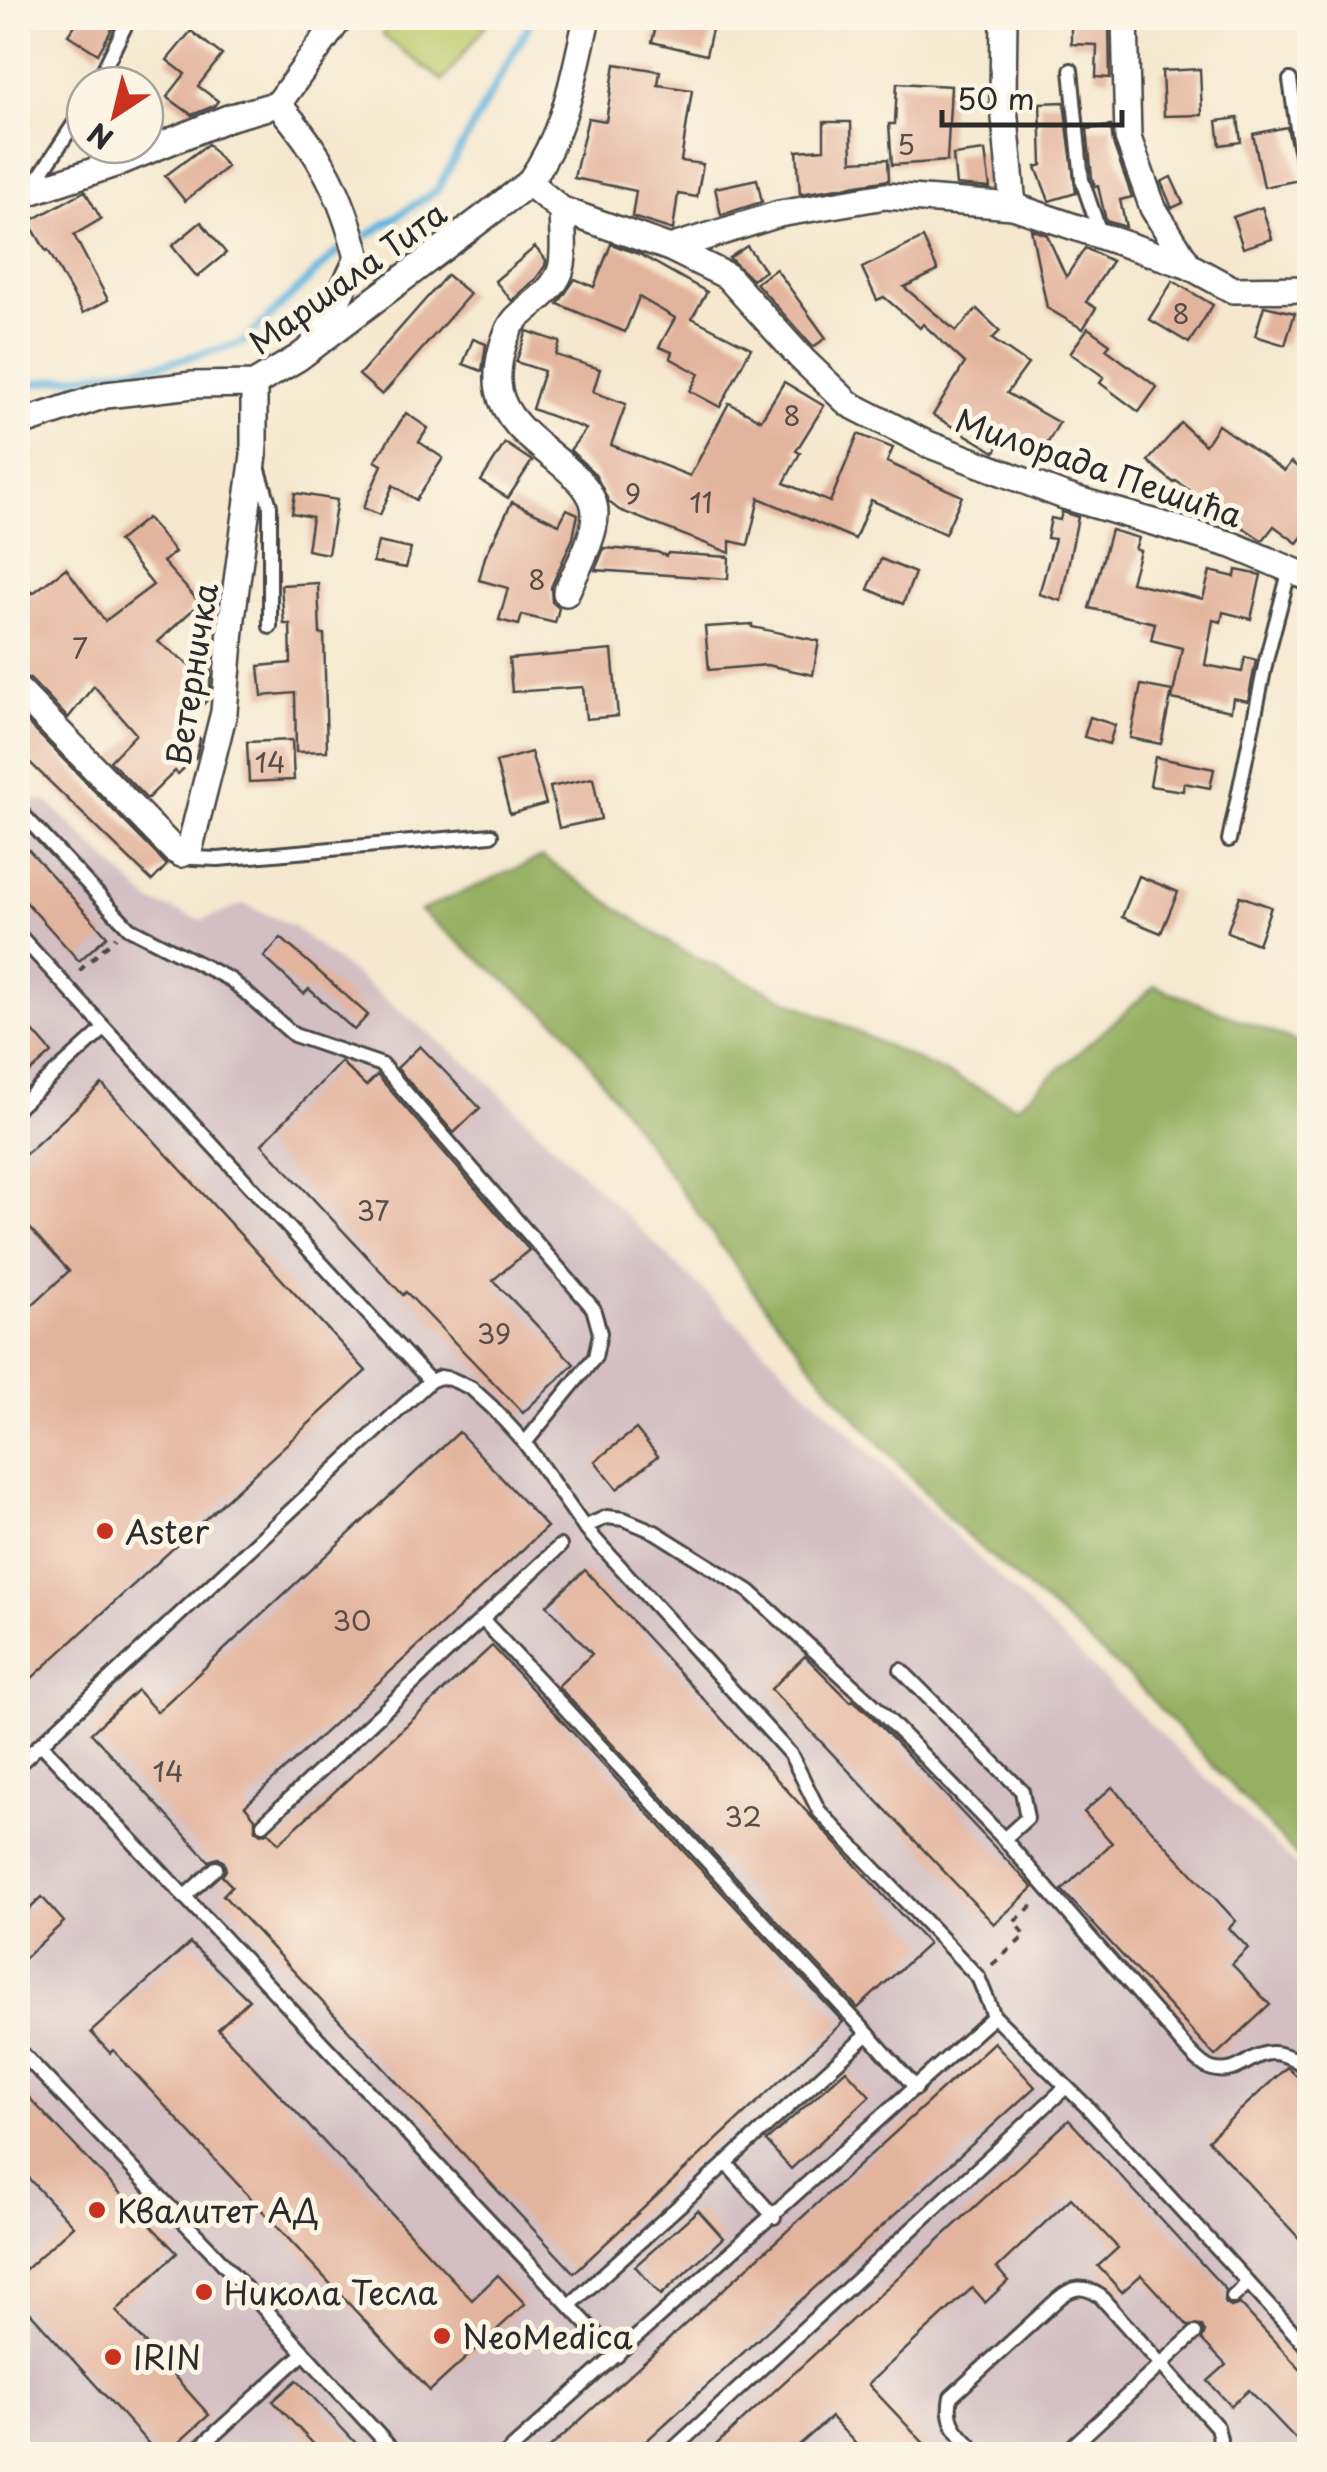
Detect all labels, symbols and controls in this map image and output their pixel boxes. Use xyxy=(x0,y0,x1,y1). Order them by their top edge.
north arrow xyxy=(65,65,165,165)
scale bar xyxy=(942,65,1122,127)
text: 50 m xyxy=(957,75,1035,120)
text: N xyxy=(78,113,121,161)
house number: 5 xyxy=(897,122,915,165)
street label: Маршала Тита xyxy=(238,189,456,365)
house number: 8 xyxy=(1172,291,1190,334)
house number: 8 xyxy=(783,393,801,436)
street label: Милорада Пешића xyxy=(949,395,1249,539)
house number: 9 xyxy=(625,471,641,514)
house number: 11 xyxy=(689,480,713,523)
house number: 8 xyxy=(528,557,546,600)
street label: Ветерничка xyxy=(153,579,229,769)
house number: 7 xyxy=(72,626,88,669)
house number: 14 xyxy=(254,740,286,783)
house number: 37 xyxy=(357,1188,390,1231)
house number: 39 xyxy=(477,1311,511,1354)
place label: Aster xyxy=(125,1507,209,1555)
marker: Aster xyxy=(94,1520,116,1542)
house number: 30 xyxy=(333,1598,371,1641)
house number: 14 xyxy=(152,1749,184,1792)
house number: 32 xyxy=(724,1794,762,1837)
place label: Квалитет АД xyxy=(117,2186,318,2234)
marker: Квалитет АД xyxy=(86,2199,108,2221)
place label: Никола Тесла xyxy=(224,2268,438,2316)
marker: Никола Тесла xyxy=(193,2281,215,2303)
place label: NeoMedica xyxy=(462,2312,633,2360)
marker: NeoMedica xyxy=(431,2325,453,2347)
place label: IRIN xyxy=(133,2333,201,2381)
marker: IRIN xyxy=(102,2346,124,2368)

